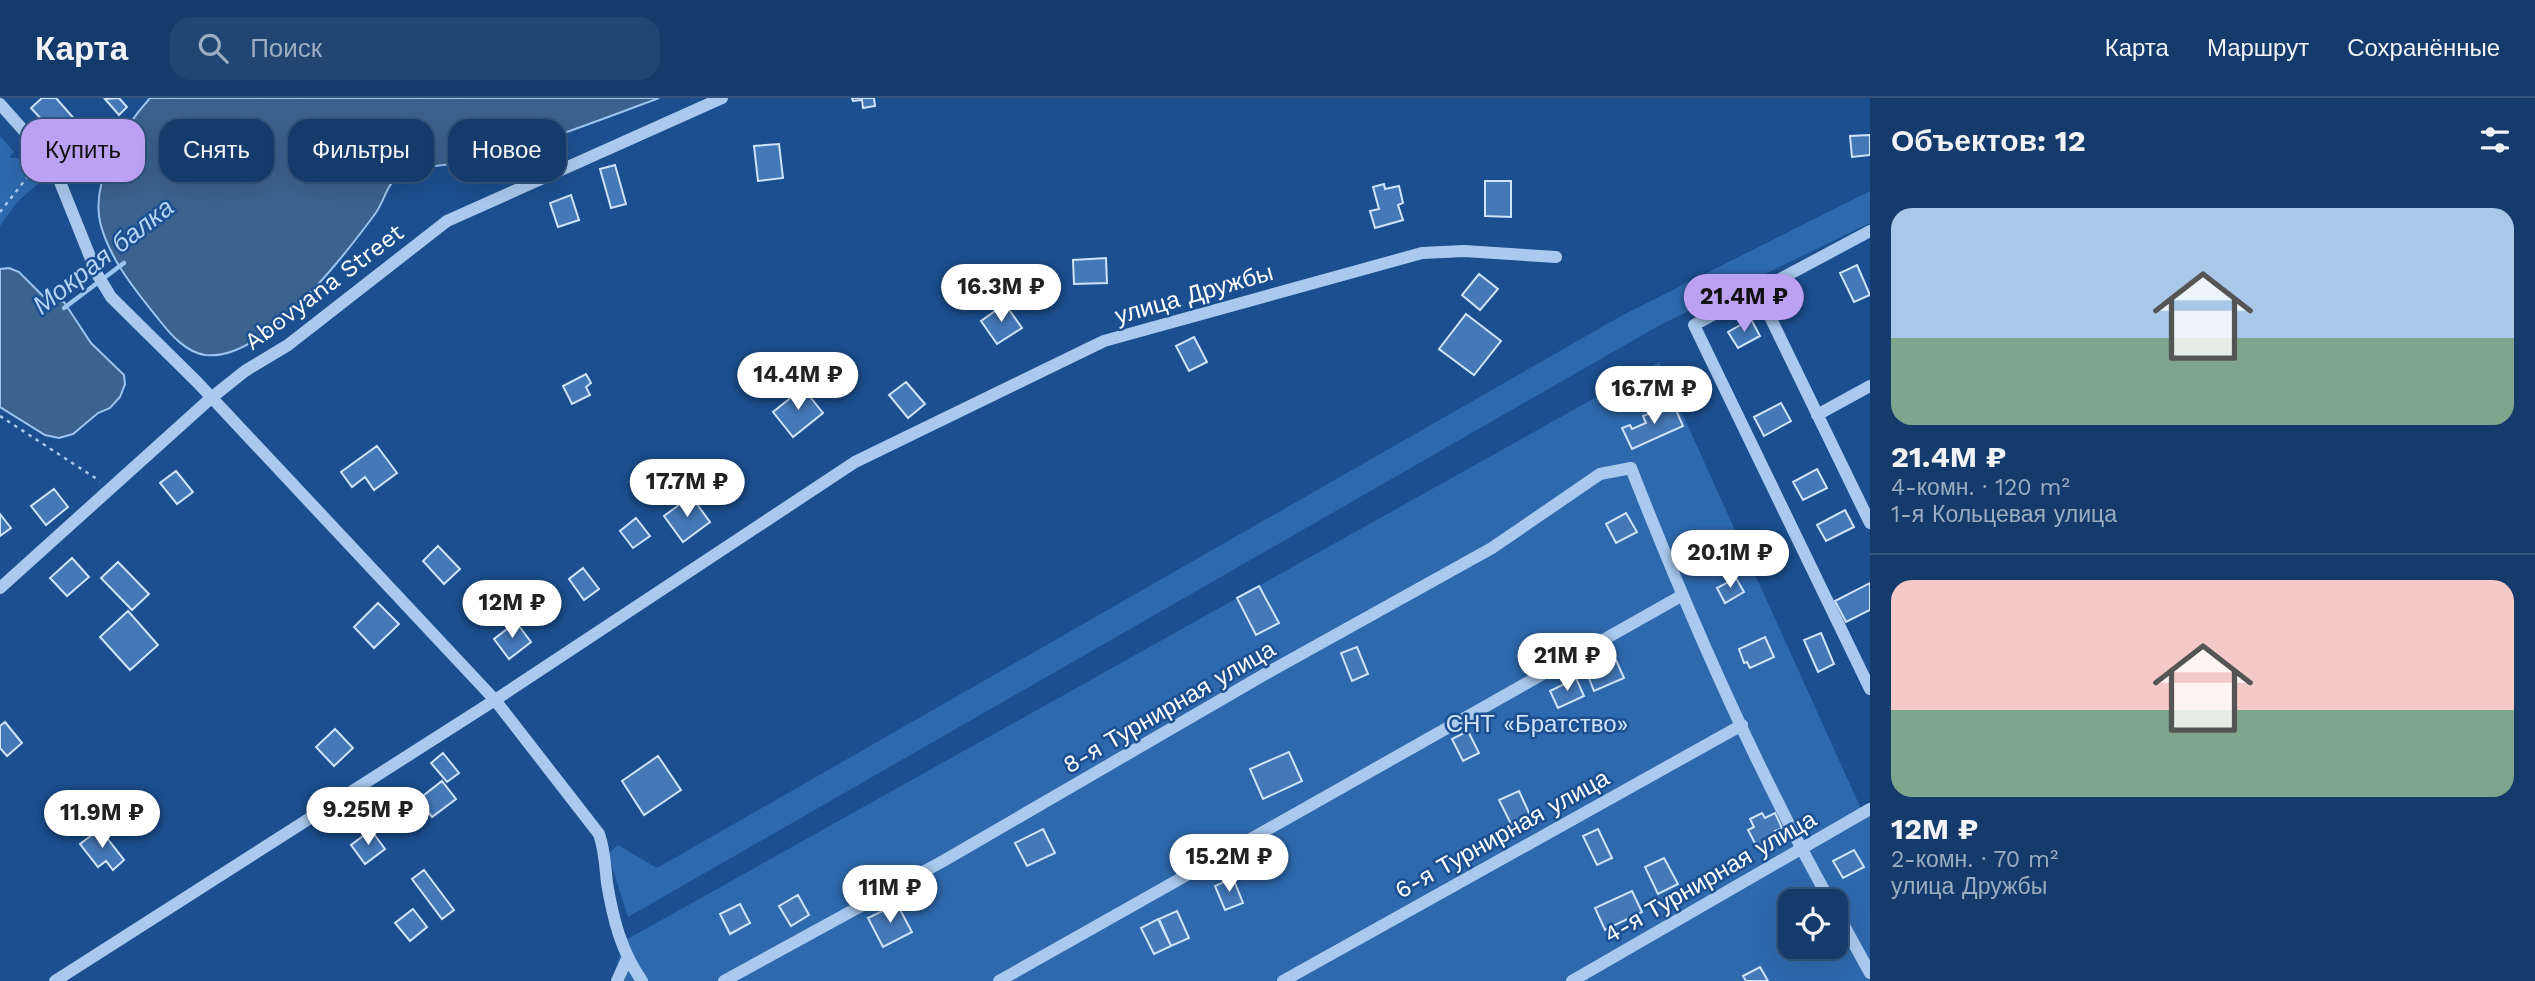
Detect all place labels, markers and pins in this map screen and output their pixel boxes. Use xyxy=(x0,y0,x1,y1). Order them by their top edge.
pin: 16.3M ₽ xyxy=(936,264,1066,324)
pin: 21.4M ₽ xyxy=(1679,274,1809,334)
pin: 14.4M ₽ xyxy=(733,352,863,412)
pin: 16.7M ₽ xyxy=(1589,366,1719,426)
pin: 17.7M ₽ xyxy=(622,460,752,519)
pin: 20.1M ₽ xyxy=(1665,531,1795,590)
pin: 12M ₽ xyxy=(463,580,561,640)
pin: 21M ₽ xyxy=(1518,634,1616,693)
pin: 9.25M ₽ xyxy=(303,788,433,847)
pin: 11.9M ₽ xyxy=(37,790,167,850)
pin: 15.2M ₽ xyxy=(1164,834,1294,894)
pin: 11M ₽ xyxy=(841,866,939,925)

